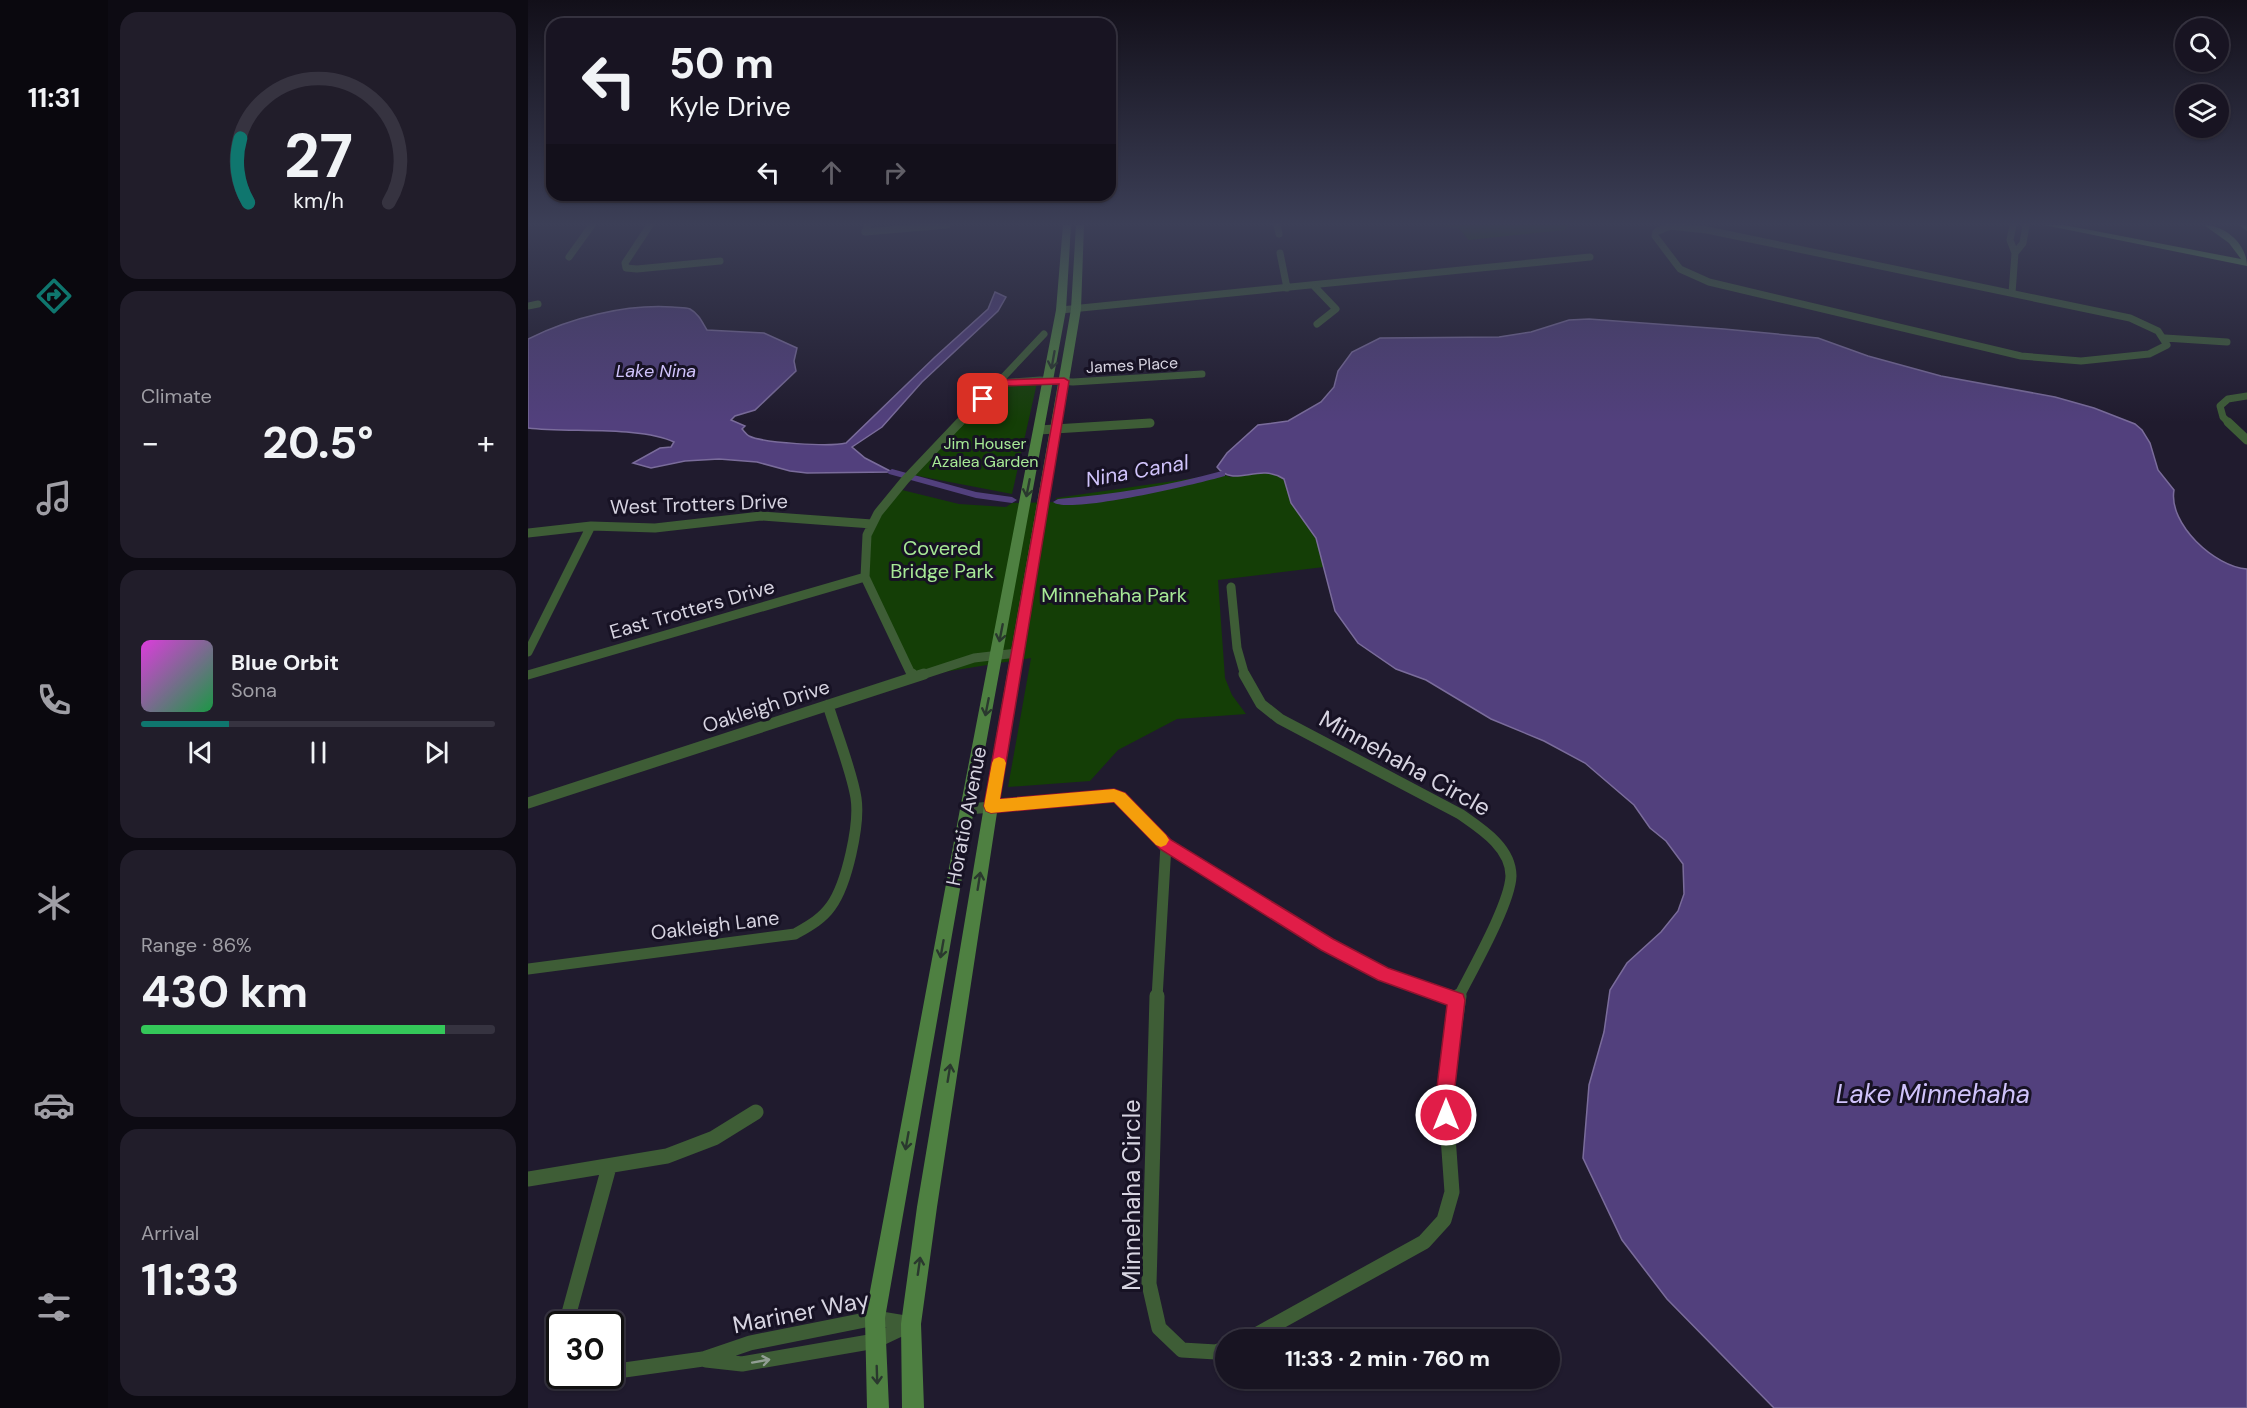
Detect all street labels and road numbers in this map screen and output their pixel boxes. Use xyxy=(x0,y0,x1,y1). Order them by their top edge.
street label: James Place xyxy=(1085,352,1179,378)
street label: West Trotters Drive xyxy=(610,488,788,520)
street label: East Trotters Drive xyxy=(607,573,777,645)
street label: Oakleigh Drive xyxy=(699,673,833,739)
street label: Minnehaha Circle xyxy=(1314,703,1496,823)
street label: Horatio Avenue xyxy=(940,744,992,888)
street label: Oakleigh Lane xyxy=(649,904,781,946)
street label: Minnehaha Circle xyxy=(1116,1099,1147,1291)
street label: Mariner Way xyxy=(730,1284,872,1340)

